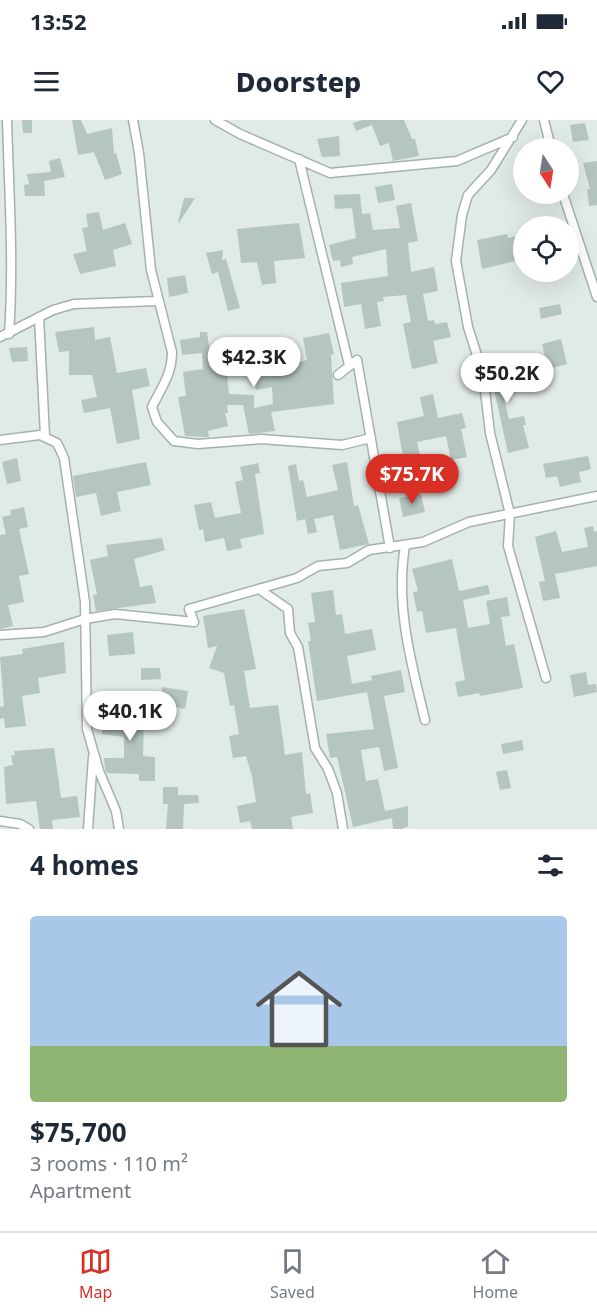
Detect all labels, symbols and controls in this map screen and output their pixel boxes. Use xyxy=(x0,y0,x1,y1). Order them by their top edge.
text: 13:52 xyxy=(30,6,87,36)
text: Doorstep xyxy=(236,63,361,100)
icon: menu xyxy=(30,65,63,98)
icon: heart xyxy=(534,65,567,98)
north arrow xyxy=(513,138,579,204)
map controls xyxy=(513,138,579,282)
button: locate xyxy=(513,216,579,282)
pin: $42.3K xyxy=(205,337,303,388)
text: $42.3K xyxy=(222,343,286,370)
pin: $50.2K xyxy=(458,353,556,404)
text: $50.2K xyxy=(475,359,539,386)
pin: $75.7K xyxy=(363,454,461,505)
text: $75.7K xyxy=(380,460,444,487)
pin: $40.1K xyxy=(81,691,179,742)
text: $40.1K xyxy=(98,697,162,724)
text: 4 homes xyxy=(30,847,139,883)
icon: filters xyxy=(534,849,567,882)
icon: home xyxy=(245,955,353,1063)
text: $75,700 xyxy=(30,1114,127,1150)
text: 3 rooms · 110 m² xyxy=(30,1150,188,1177)
text: Apartment xyxy=(30,1177,131,1204)
tab: Map xyxy=(79,1245,112,1303)
tab: Saved xyxy=(270,1245,315,1303)
tab: Home xyxy=(473,1245,518,1303)

